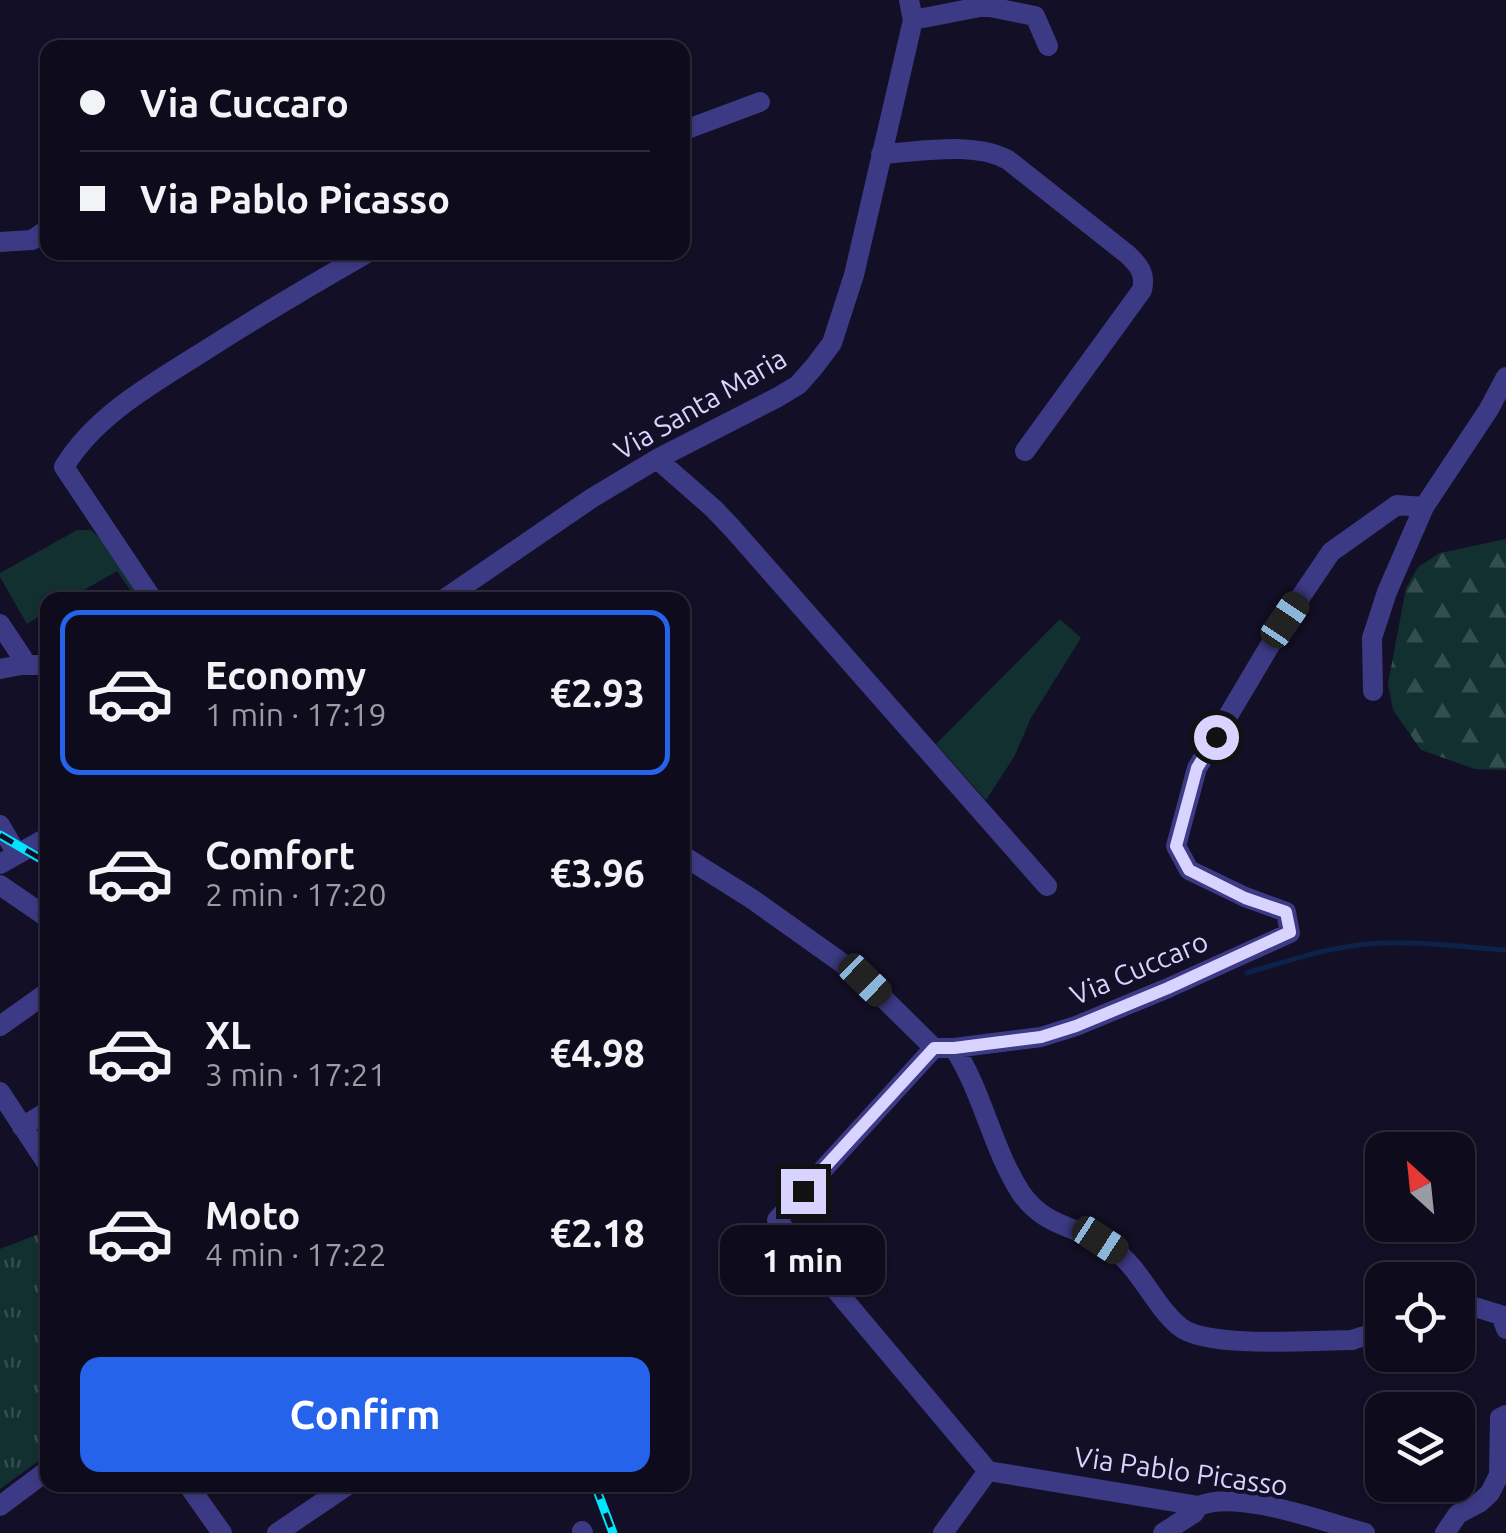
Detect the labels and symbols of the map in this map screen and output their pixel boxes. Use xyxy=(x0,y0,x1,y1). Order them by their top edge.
street label: Via Santa Maria xyxy=(608,342,791,465)
car xyxy=(1256,587,1314,653)
route start xyxy=(1194,715,1239,760)
street label: Via Cuccaro xyxy=(1065,925,1212,1010)
car xyxy=(833,948,897,1012)
north arrow xyxy=(1365,1132,1475,1242)
route end xyxy=(781,1169,826,1214)
car xyxy=(1067,1211,1133,1269)
callout: 1 min xyxy=(720,1226,886,1296)
street label: Via Pablo Picasso xyxy=(1072,1440,1290,1501)

